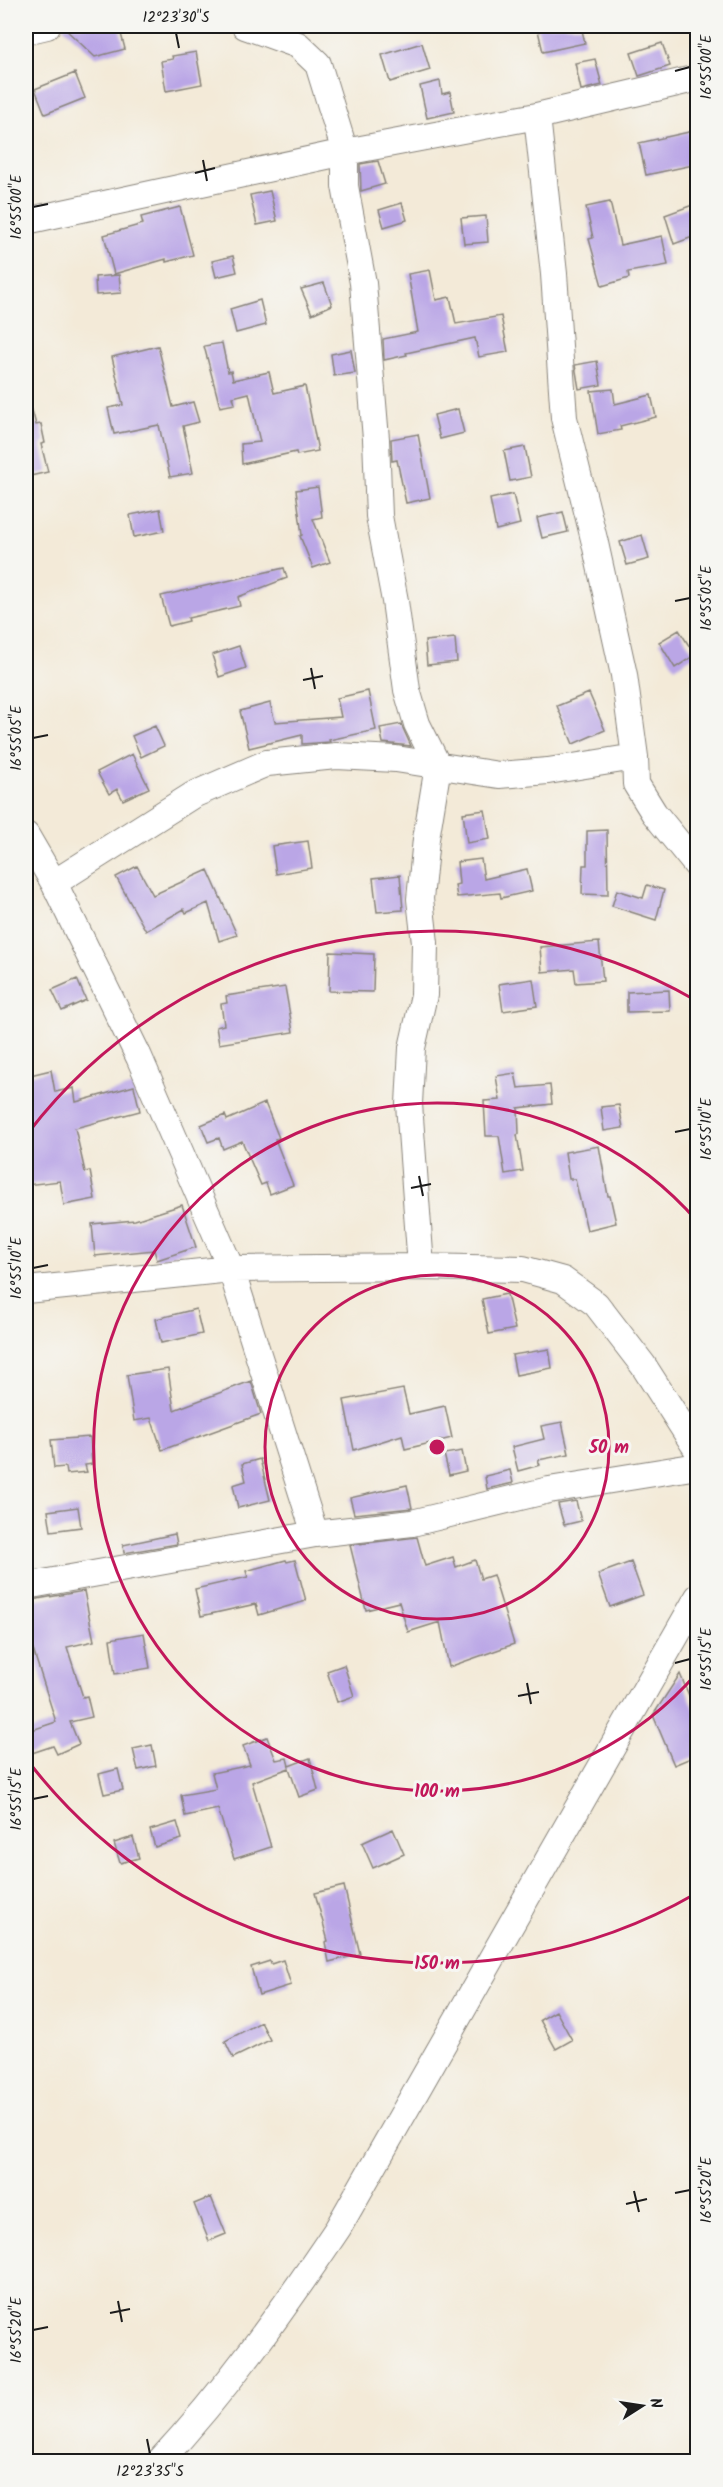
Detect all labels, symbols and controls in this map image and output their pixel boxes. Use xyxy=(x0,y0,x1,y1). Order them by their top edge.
text: 12°23'30"S xyxy=(143,6,210,30)
text: 16°55'00"E xyxy=(695,33,719,100)
text: 16°55'00"E xyxy=(5,173,29,240)
text: 16°55'05"E xyxy=(695,564,719,631)
text: 16°55'05"E xyxy=(5,704,29,771)
text: 16°55'10"E xyxy=(695,1097,719,1160)
text: 16°55'10"E xyxy=(5,1236,29,1299)
text: 50 m xyxy=(588,1434,629,1463)
centre of rings xyxy=(427,1437,447,1457)
text: 16°55'15"E xyxy=(695,1626,719,1690)
text: 16°55'15"E xyxy=(5,1766,29,1830)
text: 100 m xyxy=(414,1778,460,1807)
text: 150 m xyxy=(414,1950,460,1979)
text: 16°55'20"E xyxy=(695,2156,719,2223)
text: 16°55'20"E xyxy=(5,2296,29,2363)
north arrow xyxy=(612,2376,672,2436)
text: N xyxy=(642,2396,668,2411)
text: 12°23'35"S xyxy=(116,2460,184,2484)

